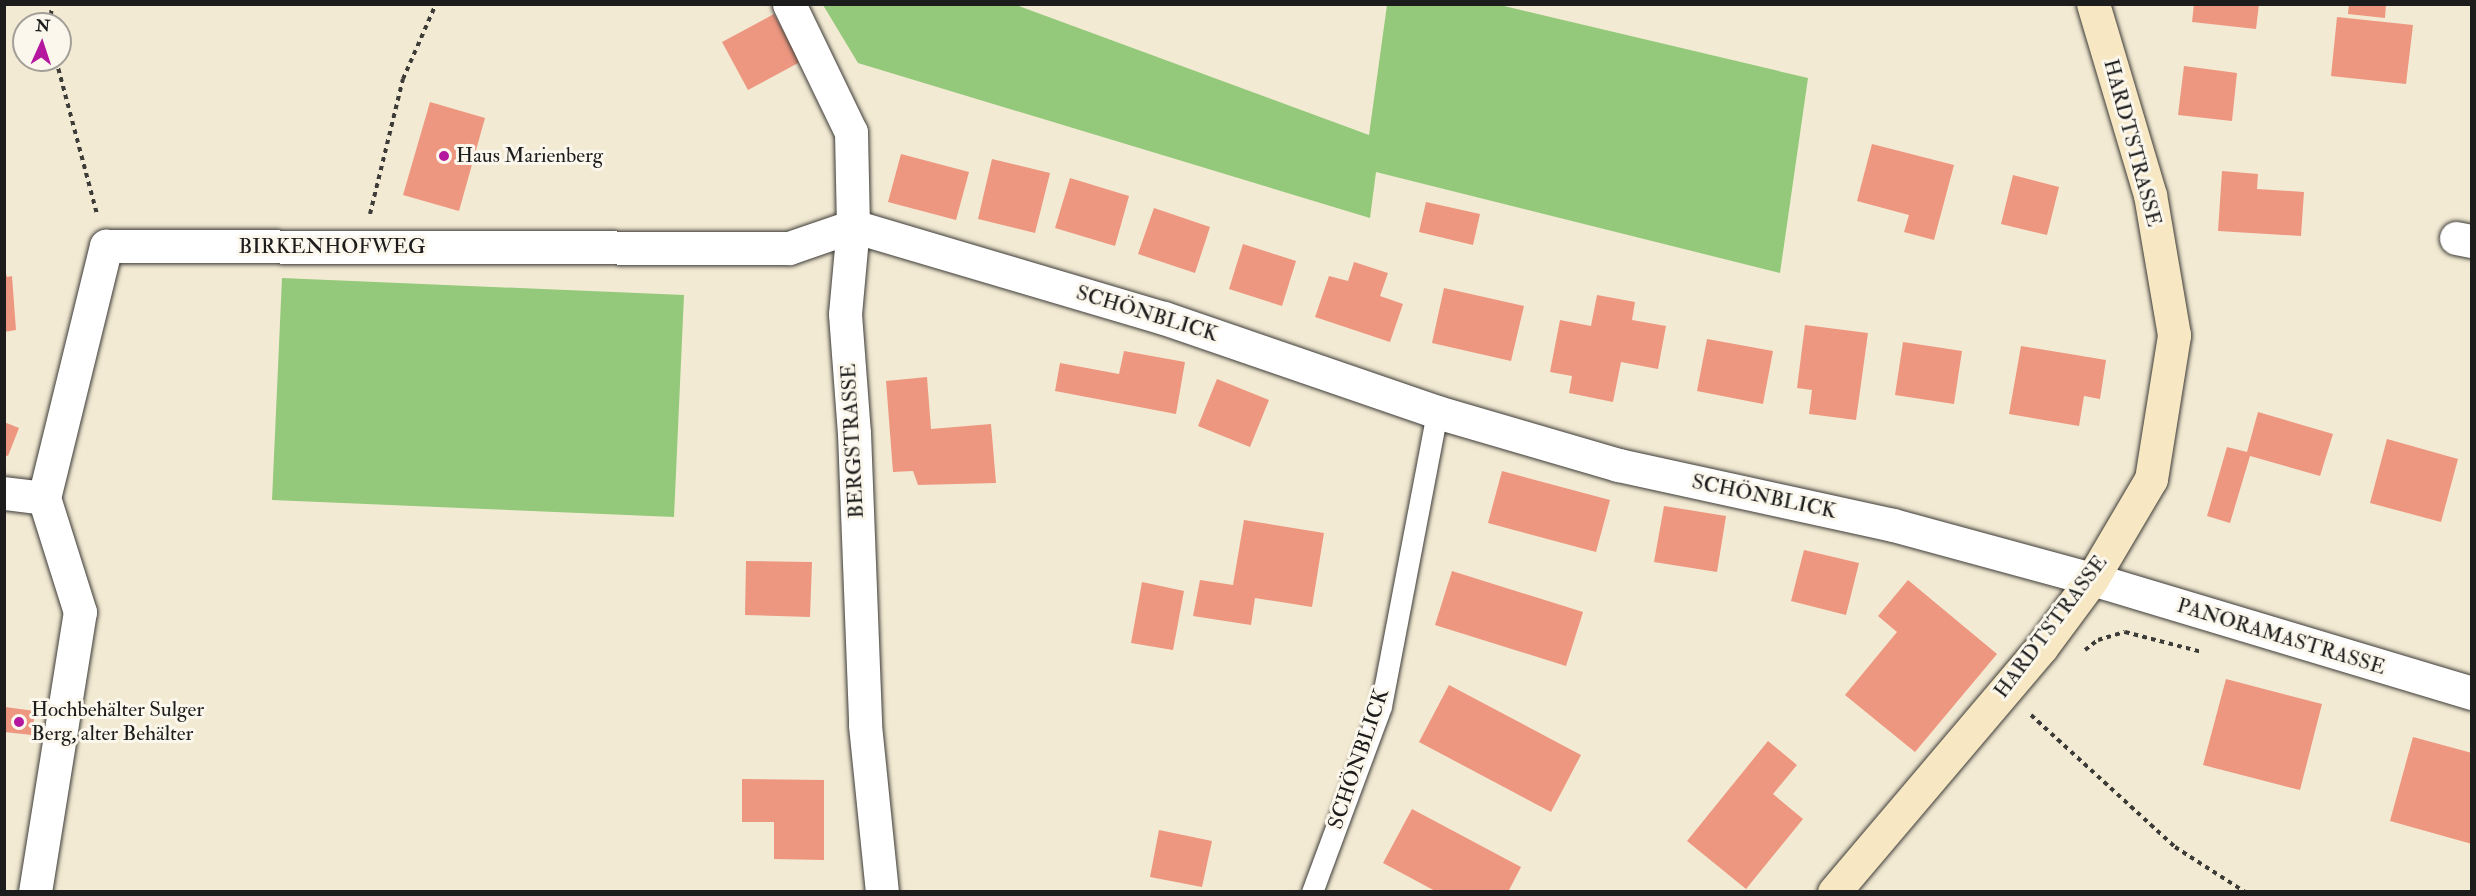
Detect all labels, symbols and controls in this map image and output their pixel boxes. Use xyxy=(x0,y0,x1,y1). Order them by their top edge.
north arrow xyxy=(12,12,72,72)
text: N xyxy=(35,16,51,36)
street label: HARDTSTRASSE xyxy=(2098,56,2166,230)
place label: Haus Marienberg xyxy=(456,143,603,169)
marker: Haus Marienberg xyxy=(437,149,451,163)
street label: BIRKENHOFWEG xyxy=(238,234,426,260)
street label: SCHÖNBLICK xyxy=(1073,280,1221,348)
street label: BERGSTRASSE xyxy=(836,363,870,519)
street label: SCHÖNBLICK xyxy=(1690,469,1838,525)
street label: HARDTSTRASSE xyxy=(1989,551,2113,703)
street label: PANORAMASTRASSE xyxy=(2174,593,2388,681)
street label: SCHÖNBLICK xyxy=(1323,685,1395,833)
place label: Hochbehälter Sulger Berg, alter Behälter xyxy=(31,697,204,747)
marker: Hochbehälter Sulger Berg, alter Behälter xyxy=(12,715,26,729)

